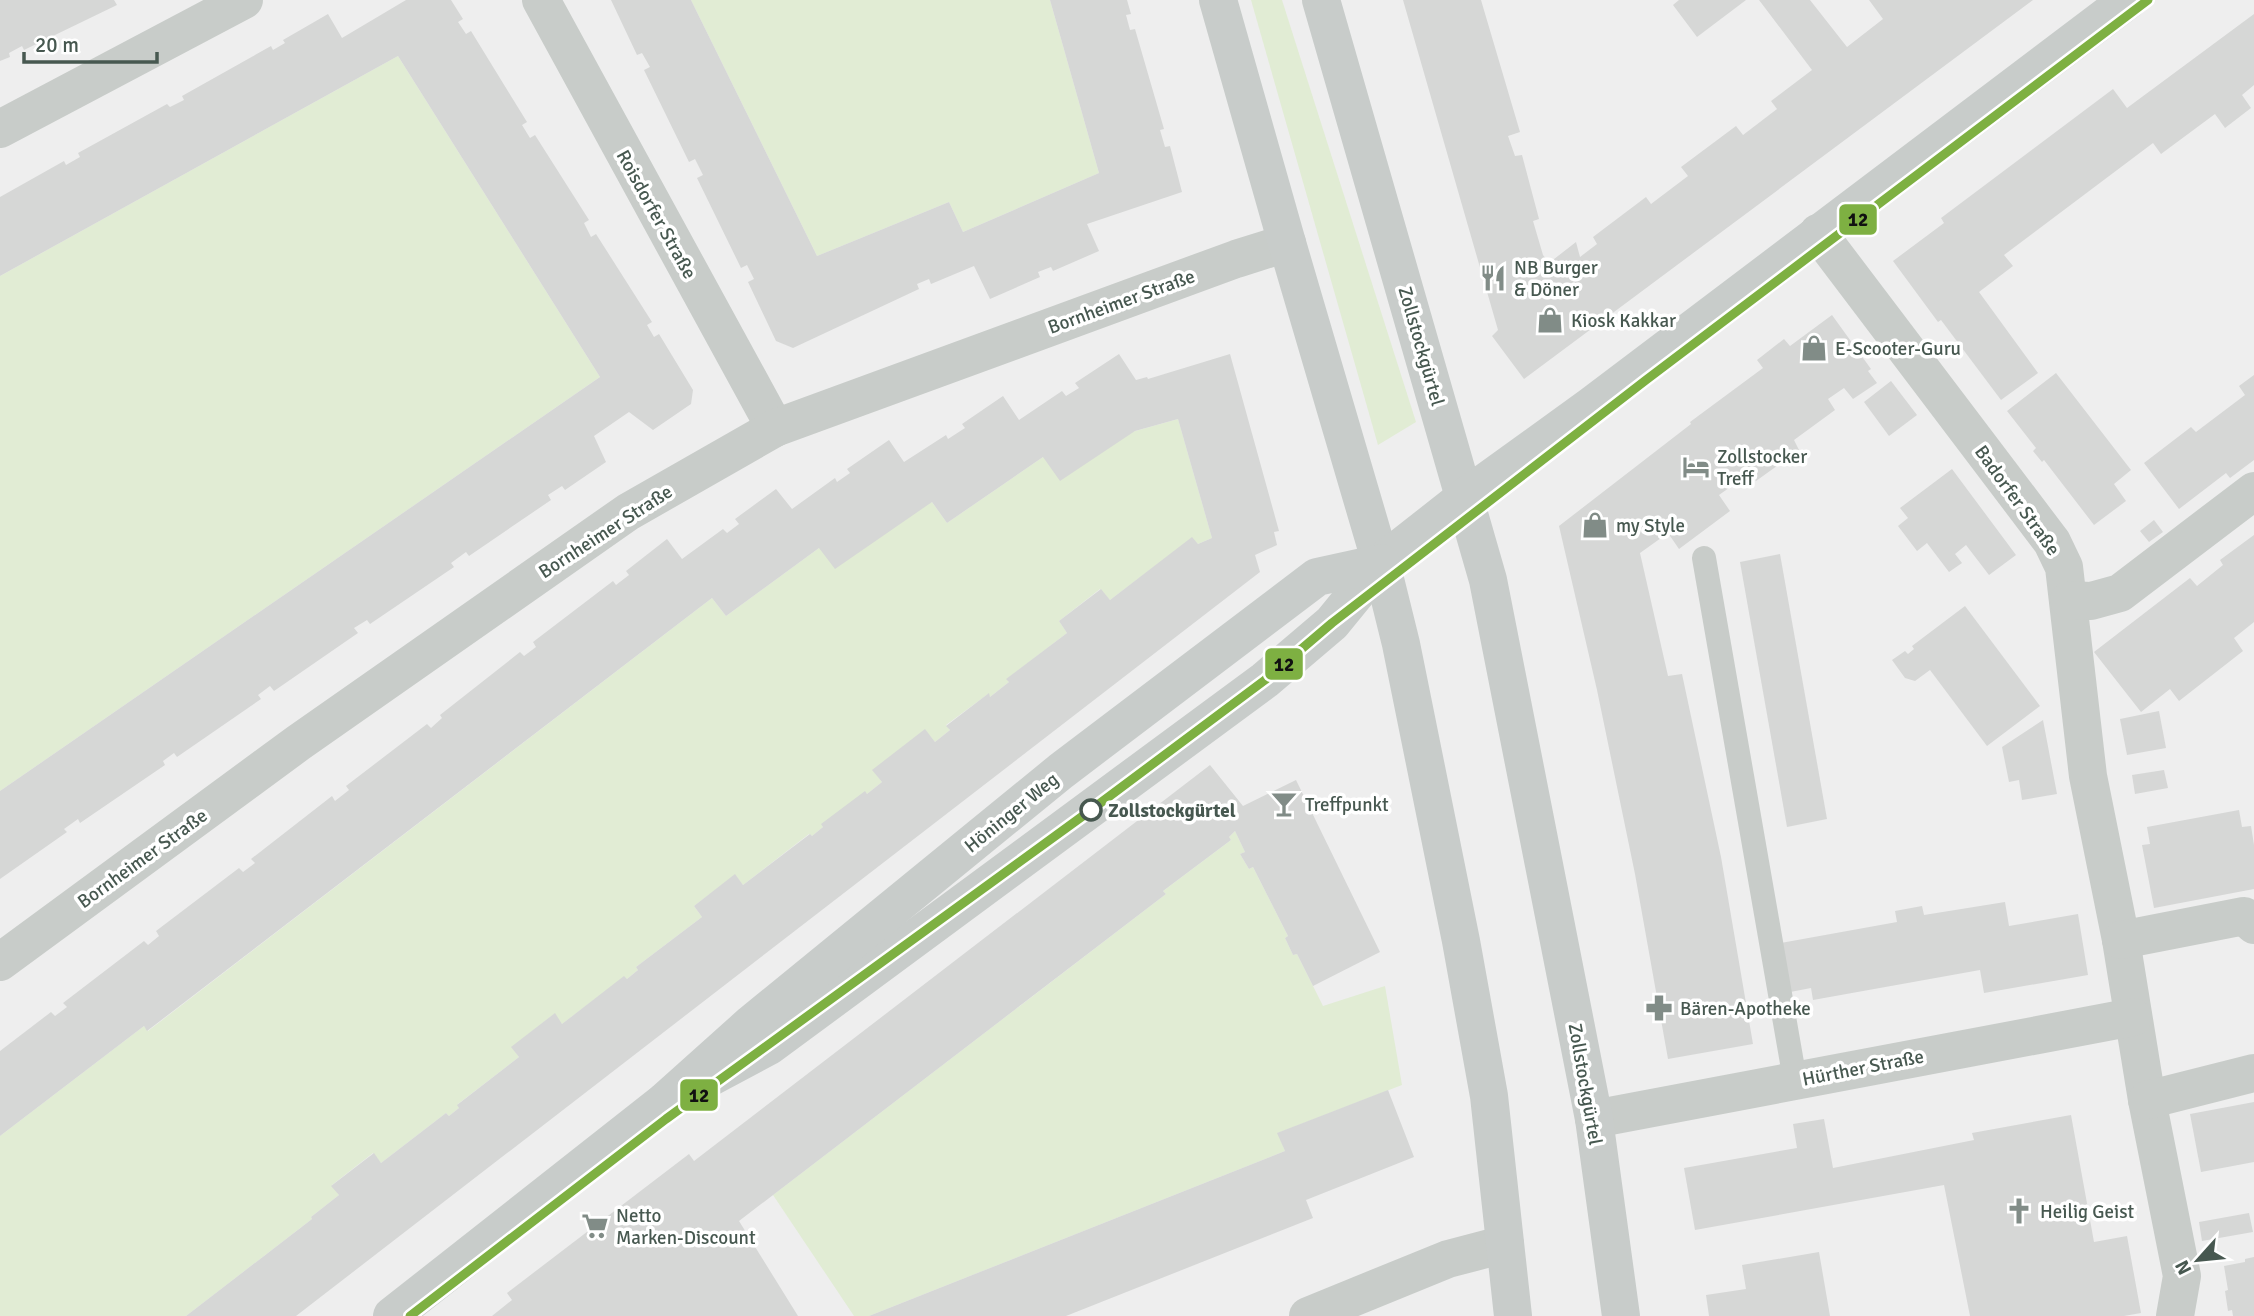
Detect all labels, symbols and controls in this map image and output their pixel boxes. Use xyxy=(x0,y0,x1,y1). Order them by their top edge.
scale bar xyxy=(24,21,158,65)
text: 20 m xyxy=(35,32,79,58)
street label: Roisdorfer Straße xyxy=(611,146,702,283)
line badge: 12 xyxy=(1838,203,1878,236)
text: 12 xyxy=(1848,208,1868,232)
place label: NB Burger & Döner xyxy=(1514,256,1598,302)
restaurant icon: NB Burger & Döner xyxy=(1478,263,1508,293)
street label: Bornheimer Straße xyxy=(1045,264,1198,340)
street label: Zollstockgürtel xyxy=(1393,284,1450,409)
shop icon: Kiosk Kakkar xyxy=(1535,305,1565,335)
place label: Kiosk Kakkar xyxy=(1571,309,1676,333)
shop icon: E-Scooter-Guru xyxy=(1799,333,1829,363)
place label: E-Scooter-Guru xyxy=(1835,337,1961,361)
street label: Badorfer Straße xyxy=(1969,441,2065,560)
place label: Zollstocker Treff xyxy=(1717,445,1807,491)
hotel icon: Zollstocker Treff xyxy=(1681,452,1711,482)
street label: Bornheimer Straße xyxy=(534,480,677,584)
shop icon: my Style xyxy=(1580,510,1610,540)
place label: my Style xyxy=(1616,514,1685,538)
line badge: 12 xyxy=(1264,647,1304,681)
text: 12 xyxy=(1274,653,1294,677)
street label: Höninger Weg xyxy=(960,768,1064,858)
bar icon: Treffpunkt xyxy=(1269,789,1299,819)
place label: Treffpunkt xyxy=(1305,793,1389,817)
marker: Zollstockgürtel xyxy=(1080,799,1102,821)
place label: Zollstockgürtel xyxy=(1108,799,1236,823)
street label: Bornheimer Straße xyxy=(73,804,212,914)
pharmacy icon: Bären-Apotheke xyxy=(1644,993,1674,1023)
place label: Bären-Apotheke xyxy=(1680,997,1811,1021)
street label: Zollstockgürtel xyxy=(1562,1021,1608,1147)
street label: Hürther Straße xyxy=(1800,1044,1926,1092)
line badge: 12 xyxy=(679,1078,719,1112)
text: 12 xyxy=(689,1084,709,1108)
church icon: Heilig Geist xyxy=(2004,1196,2034,1226)
place label: Heilig Geist xyxy=(2040,1200,2135,1224)
place label: Netto Marken-Discount xyxy=(616,1204,756,1250)
supermarket icon: Netto Marken-Discount xyxy=(580,1211,610,1241)
north arrow xyxy=(2163,1225,2233,1295)
text: N xyxy=(2170,1256,2197,1279)

